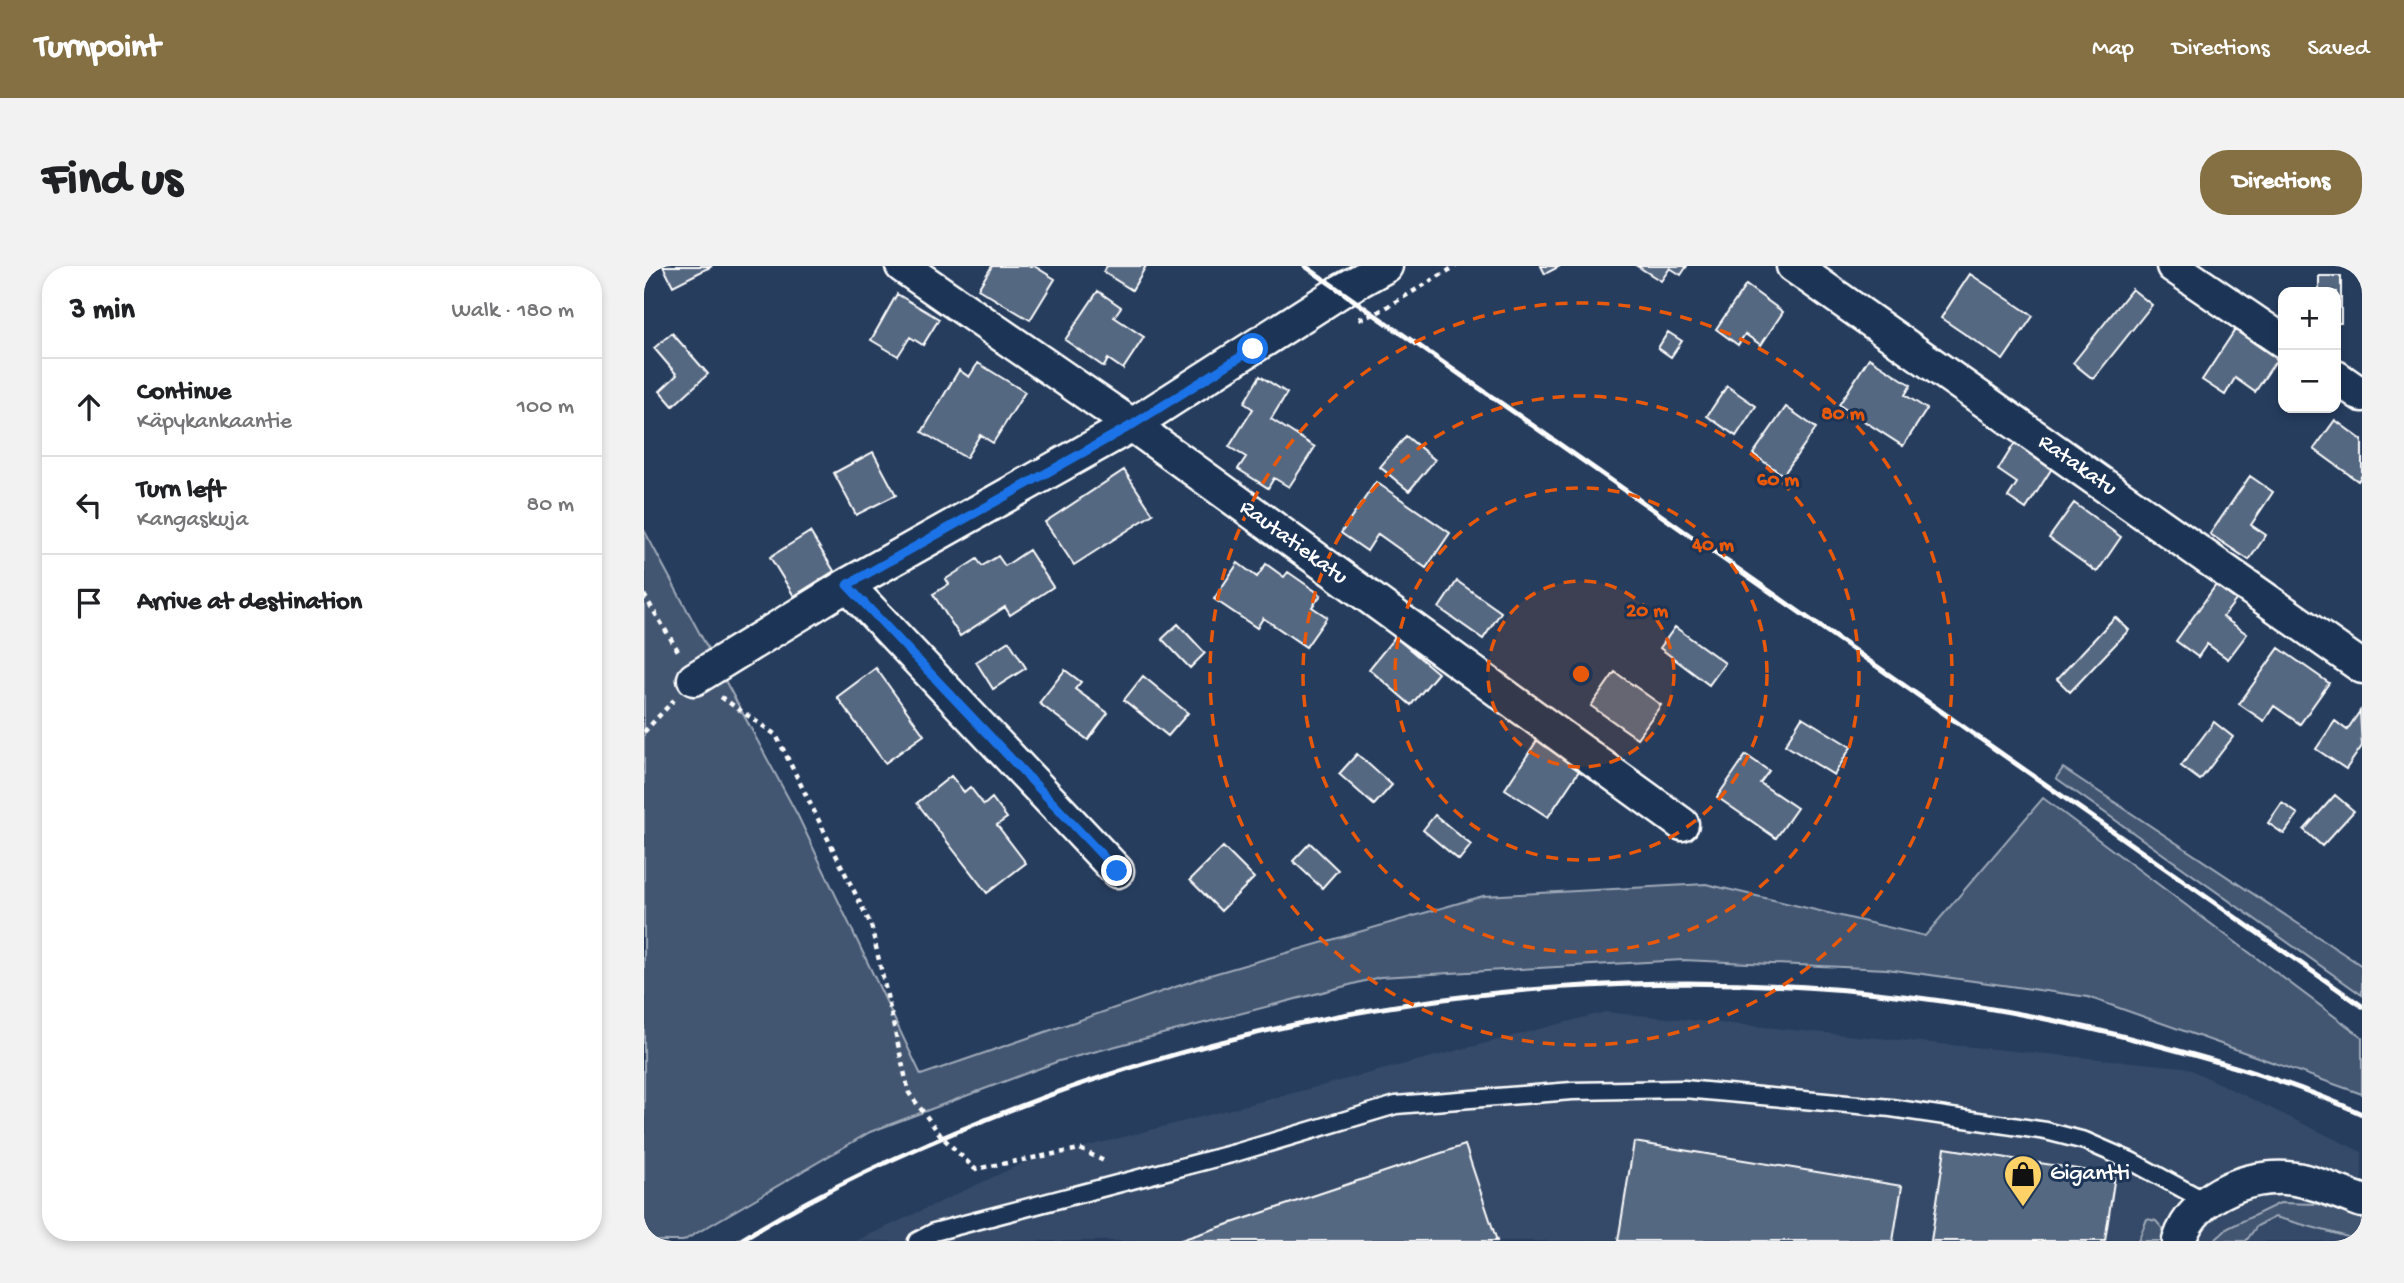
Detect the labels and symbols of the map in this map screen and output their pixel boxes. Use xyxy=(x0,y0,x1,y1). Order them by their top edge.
route start xyxy=(1237,333,1268,364)
text: 80 m xyxy=(1821,403,1865,428)
street label: Ratakatu xyxy=(2032,429,2122,503)
text: 60 m xyxy=(1757,469,1799,494)
street label: Rautatiekatu xyxy=(1234,495,1353,591)
text: 40 m xyxy=(1691,534,1734,559)
text: 20 m xyxy=(1626,600,1668,625)
centre of rings xyxy=(1569,662,1593,686)
route end xyxy=(1101,855,1132,886)
shop icon: Gigantti xyxy=(2002,1153,2044,1208)
place label: Gigantti xyxy=(2050,1161,2130,1188)

